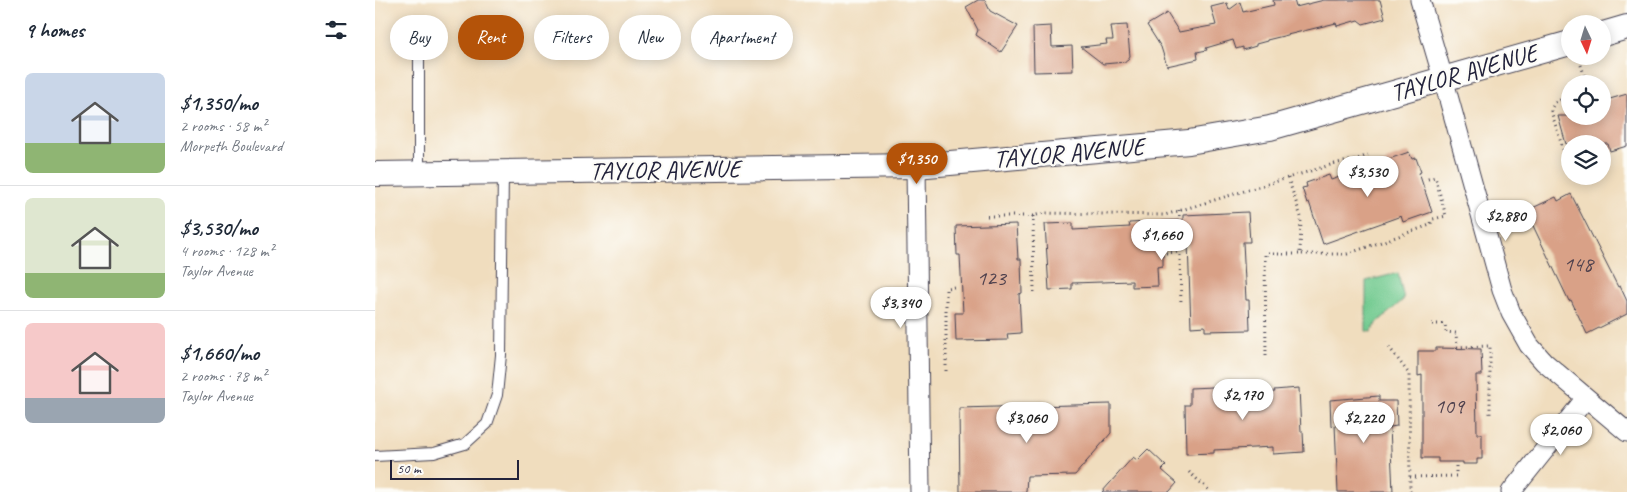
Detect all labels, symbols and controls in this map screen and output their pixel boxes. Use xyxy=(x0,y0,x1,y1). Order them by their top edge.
chip: Buy xyxy=(390,15,448,60)
chip: Rent xyxy=(458,15,524,60)
chip: Filters xyxy=(534,15,609,60)
chip: New xyxy=(619,15,681,60)
chip: Apartment xyxy=(691,15,793,60)
north arrow xyxy=(1561,15,1611,65)
map controls xyxy=(1561,15,1611,185)
icon: filters xyxy=(322,16,350,44)
text: 9 homes xyxy=(25,17,84,43)
street label: TAYLOR AVENUE xyxy=(1387,36,1544,109)
button: locate xyxy=(1561,75,1611,125)
text: $1,350/mo xyxy=(180,90,258,116)
icon: home xyxy=(65,93,125,153)
text: 2 rooms · 58 m² xyxy=(180,116,266,136)
street label: TAYLOR AVENUE xyxy=(992,130,1149,176)
button: layers xyxy=(1561,135,1611,185)
text: Morpeth Boulevard xyxy=(180,136,282,156)
pin: $1,350 xyxy=(876,142,958,185)
text: $1,350 xyxy=(898,149,936,169)
street label: TAYLOR AVENUE xyxy=(589,153,744,187)
pin: $3,530 xyxy=(1327,156,1409,198)
text: $3,530 xyxy=(1349,162,1387,182)
pin: $2,880 xyxy=(1465,200,1547,242)
text: $2,880 xyxy=(1486,206,1526,226)
text: $3,530/mo xyxy=(180,215,258,241)
icon: home xyxy=(65,218,125,278)
pin: $1,660 xyxy=(1121,218,1203,261)
text: $1,660 xyxy=(1142,225,1182,245)
text: 4 rooms · 128 m² xyxy=(180,241,274,261)
house number: 148 xyxy=(1563,250,1595,278)
text: Taylor Avenue xyxy=(180,261,253,281)
house number: 123 xyxy=(976,264,1008,292)
pin: $3,340 xyxy=(860,286,942,329)
text: $3,340 xyxy=(881,293,921,313)
text: $1,660/mo xyxy=(180,340,259,366)
icon: home xyxy=(65,343,125,403)
text: 2 rooms · 78 m² xyxy=(180,366,266,386)
pin: $2,170 xyxy=(1202,378,1284,421)
text: $2,170 xyxy=(1223,385,1263,405)
text: Taylor Avenue xyxy=(180,386,253,406)
house number: 109 xyxy=(1434,392,1466,420)
pin: $3,060 xyxy=(986,402,1068,444)
pin: $2,220 xyxy=(1323,402,1405,444)
text: $3,060 xyxy=(1007,408,1047,428)
text: $2,220 xyxy=(1344,408,1384,428)
pin: $2,060 xyxy=(1520,414,1602,456)
text: $2,060 xyxy=(1541,420,1581,440)
scale bar xyxy=(390,457,519,480)
text: 50 m xyxy=(397,460,421,477)

